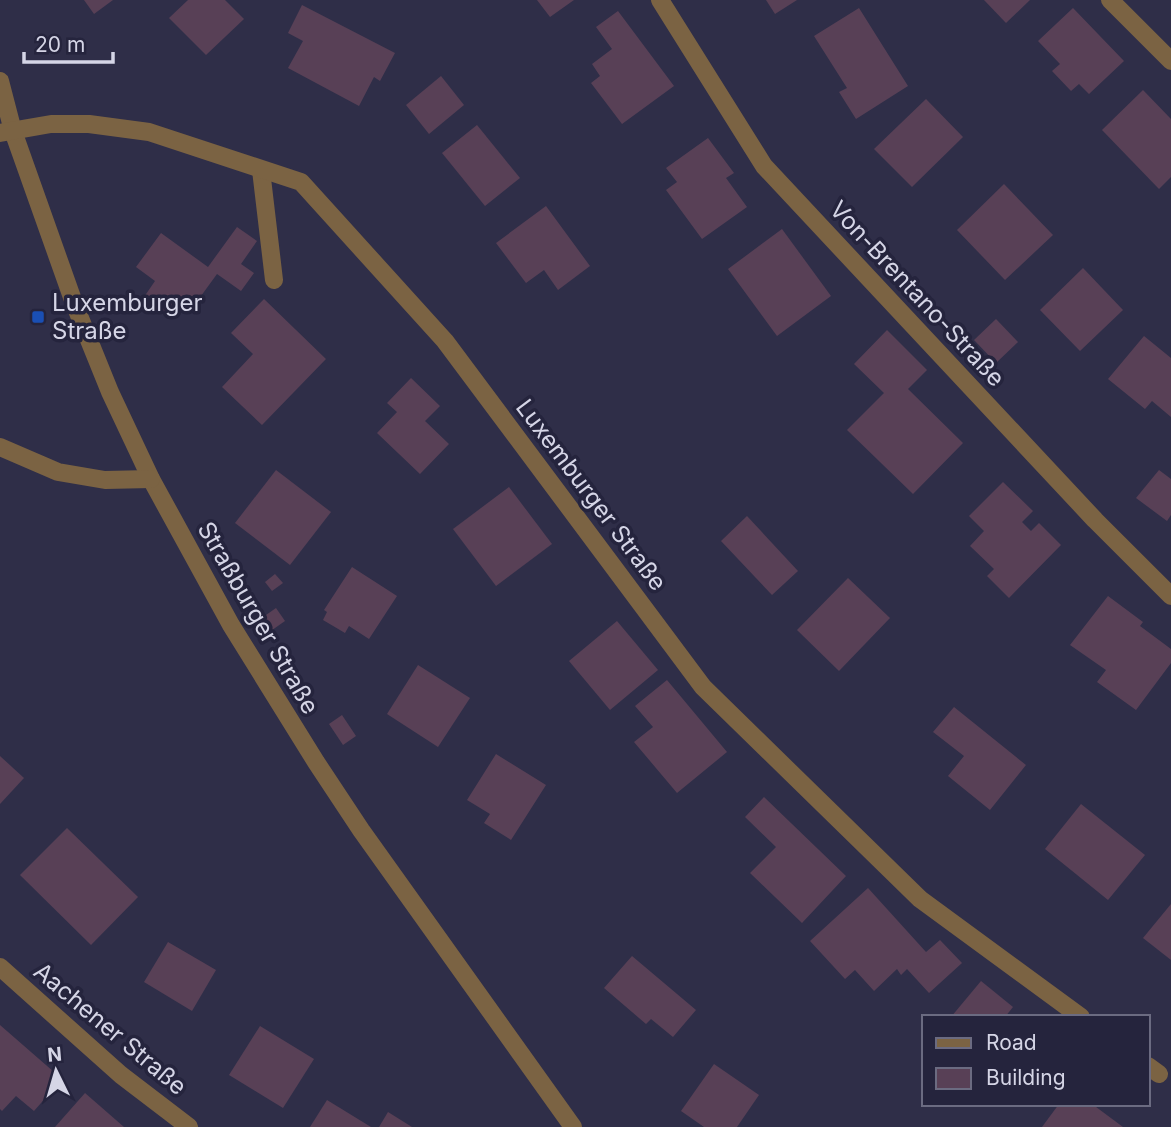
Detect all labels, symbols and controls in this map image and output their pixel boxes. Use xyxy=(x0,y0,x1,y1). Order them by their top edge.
scale bar xyxy=(24,21,114,65)
text: 20 m xyxy=(35,32,85,57)
street label: Von-Brentano-Straße xyxy=(824,195,1011,392)
place label: Luxemburger Straße xyxy=(52,288,203,345)
marker: Luxemburger Straße xyxy=(30,309,46,325)
street label: Luxemburger Straße xyxy=(510,393,673,596)
street label: Straßburger Straße xyxy=(192,516,325,719)
street label: Aachener Straße xyxy=(28,956,193,1101)
legend xyxy=(922,1015,1150,1106)
text: Road xyxy=(986,1030,1037,1055)
north arrow xyxy=(21,1036,91,1106)
text: N xyxy=(46,1042,63,1067)
text: Building xyxy=(986,1065,1066,1090)

